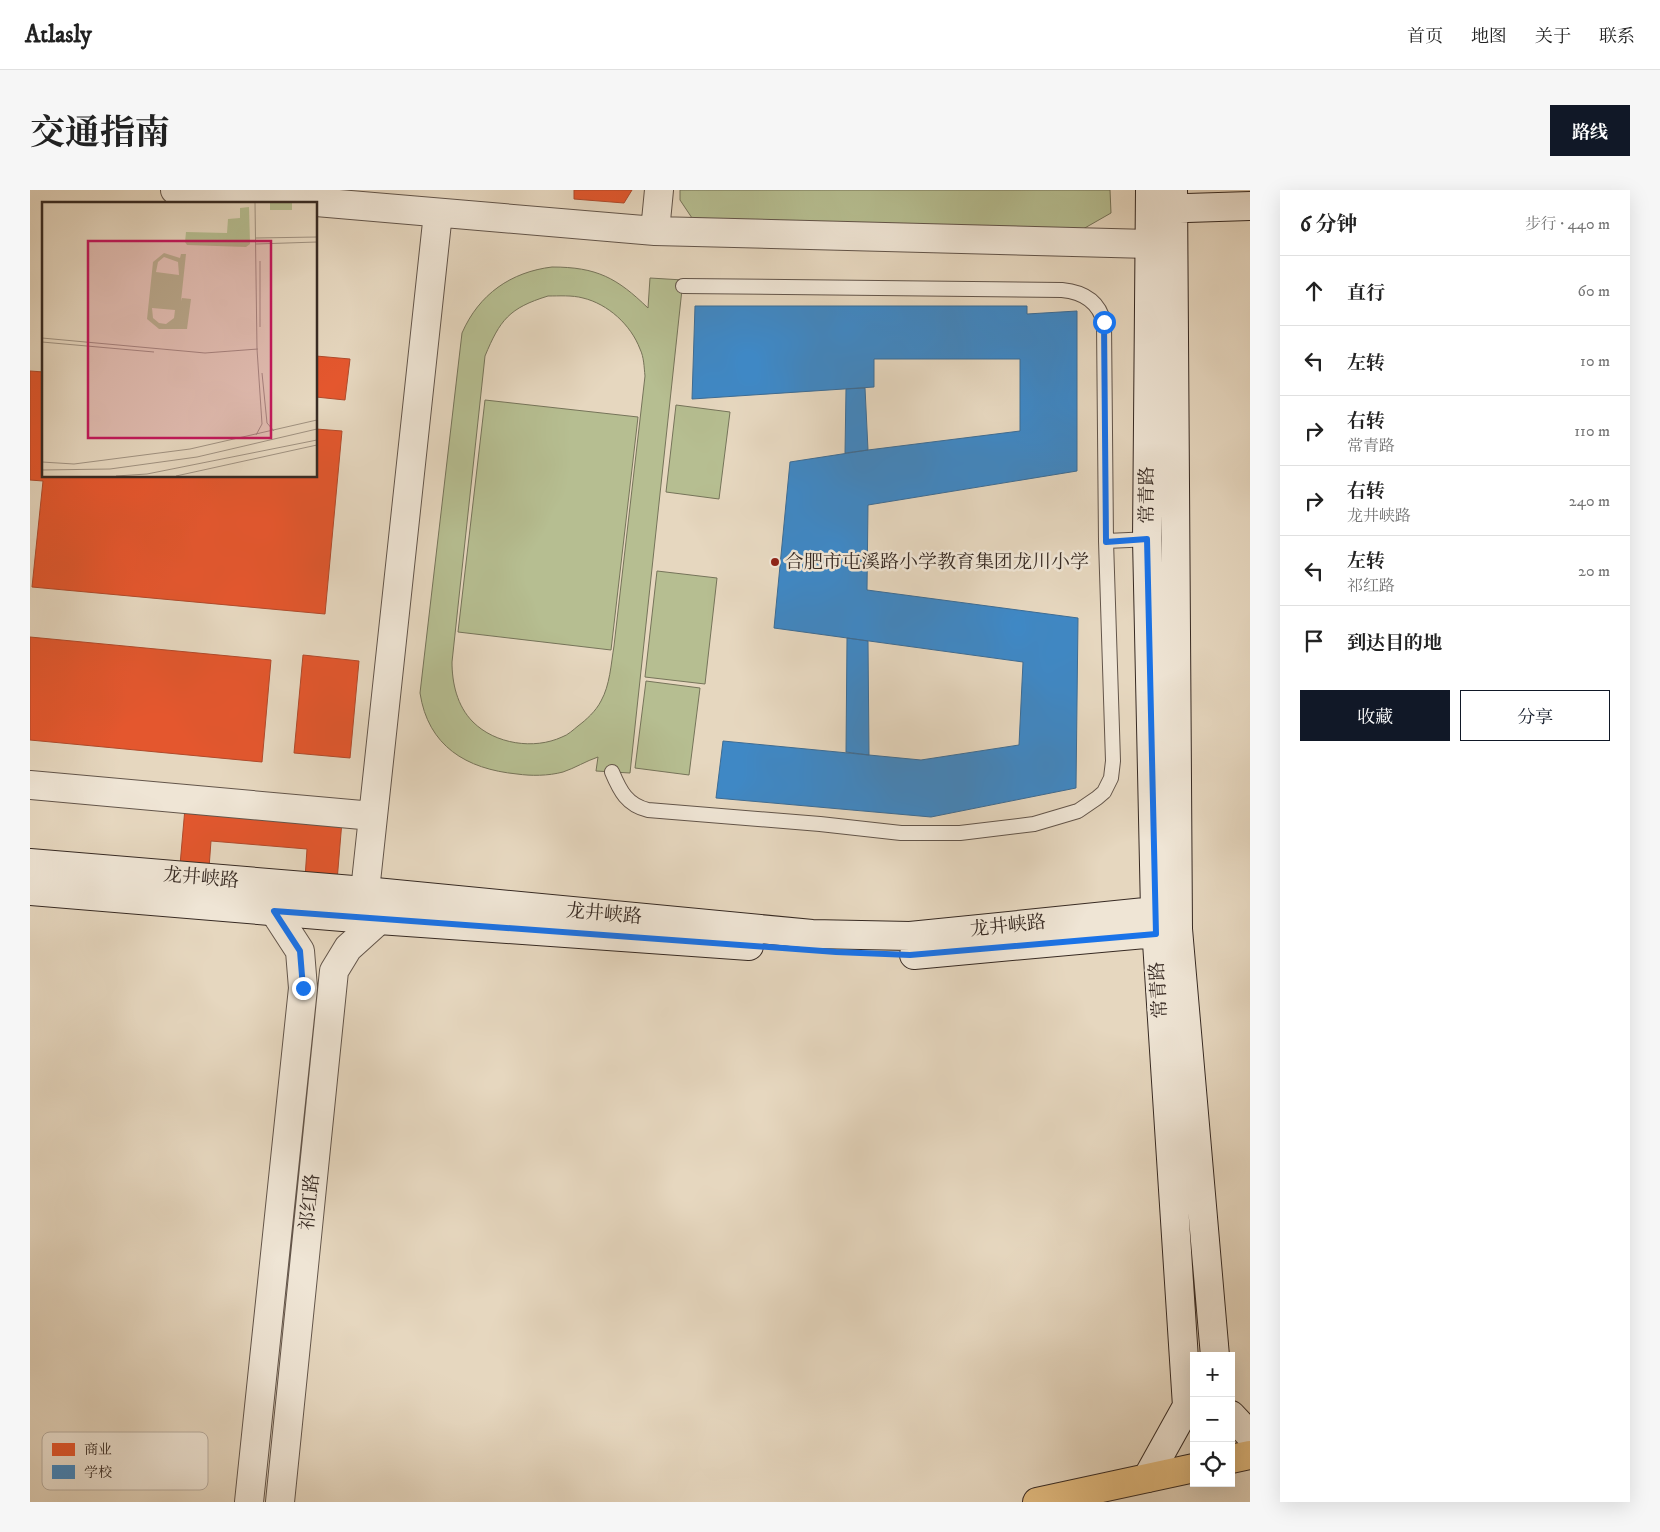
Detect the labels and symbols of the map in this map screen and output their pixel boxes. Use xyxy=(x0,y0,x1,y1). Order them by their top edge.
inset map xyxy=(42,202,318,478)
route start xyxy=(1093,311,1116,334)
street label: 常青路 xyxy=(1136,466,1159,524)
place label: 合肥市屯溪路小学教育集团龙川小学 xyxy=(785,551,1089,574)
marker: 合肥市屯溪路小学教育集团龙川小学 xyxy=(769,556,781,568)
street label: 龙井峡路 xyxy=(162,863,240,893)
street label: 龙井峡路 xyxy=(565,899,643,929)
street label: 龙井峡路 xyxy=(969,911,1047,941)
street label: 常青路 xyxy=(1146,961,1172,1019)
route end xyxy=(292,977,315,1000)
street label: 祁红路 xyxy=(296,1172,324,1232)
legend xyxy=(42,1432,208,1490)
text: 商业 xyxy=(84,1441,112,1459)
text: 学校 xyxy=(84,1464,112,1482)

